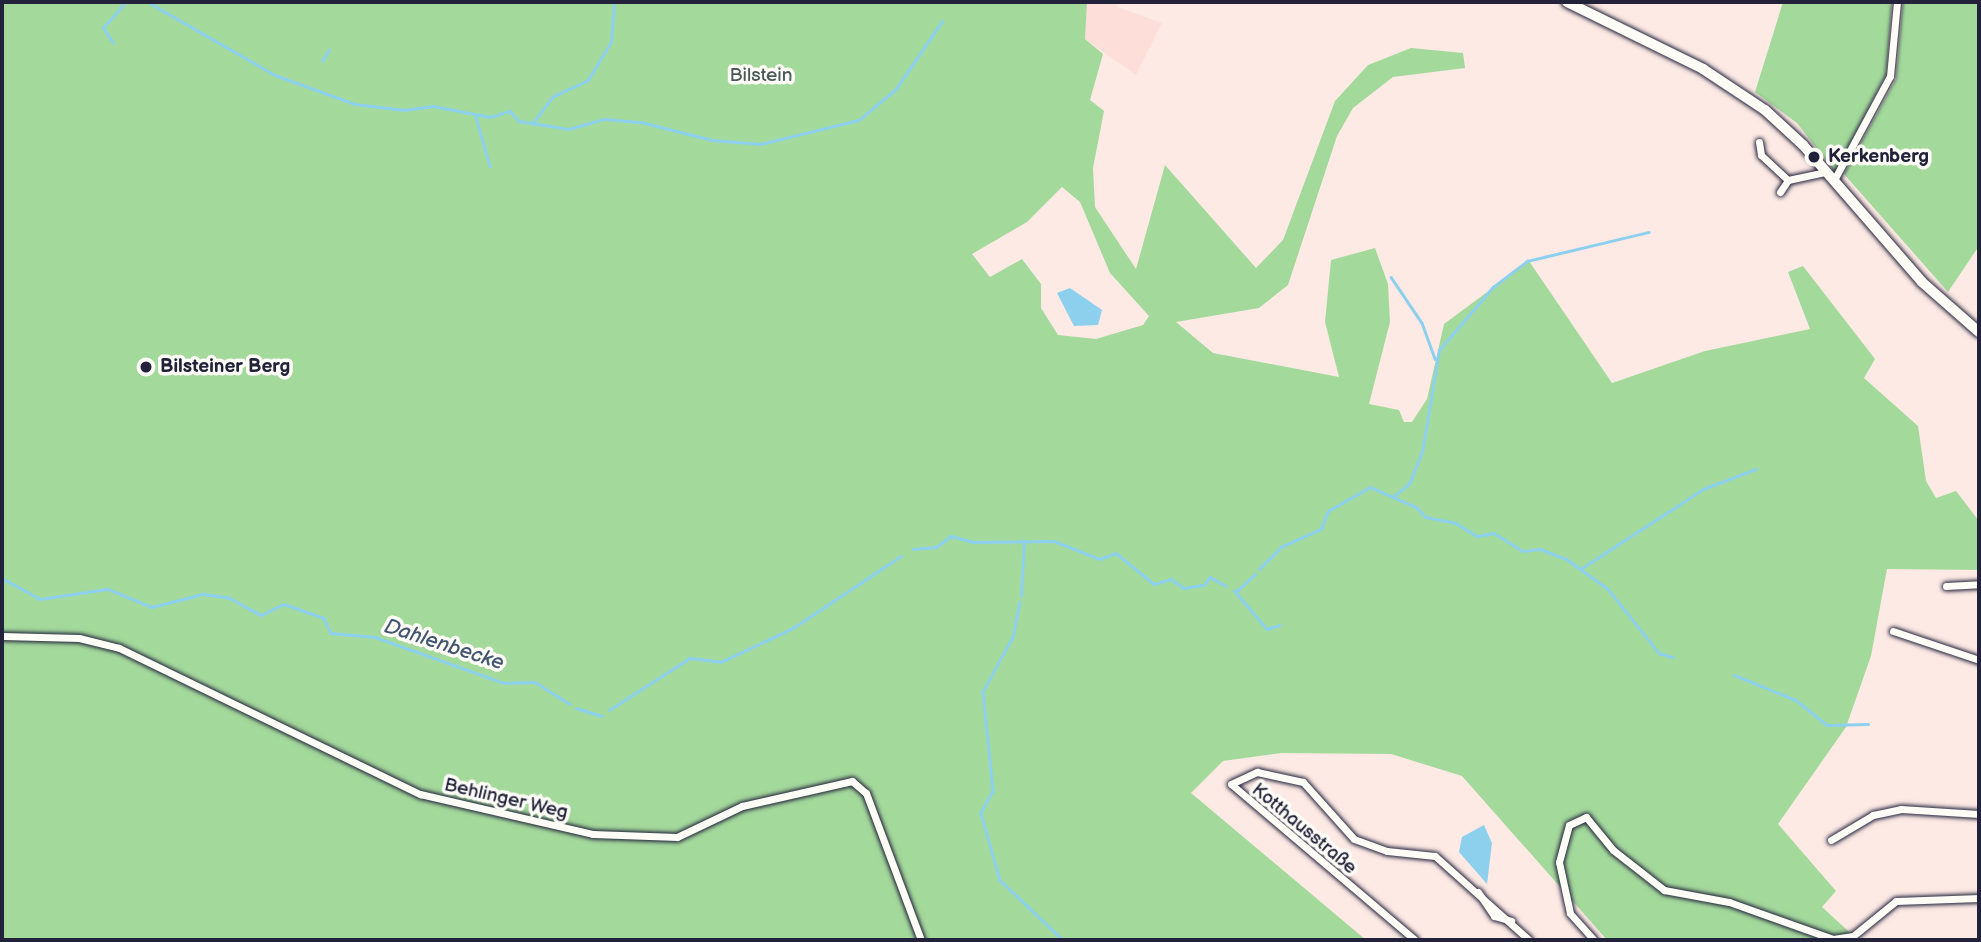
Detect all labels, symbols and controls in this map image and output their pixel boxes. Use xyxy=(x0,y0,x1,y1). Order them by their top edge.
park label: Bilstein xyxy=(730,65,792,87)
place label: Kerkenberg xyxy=(1828,146,1929,168)
marker: Kerkenberg xyxy=(1806,149,1822,165)
place label: Bilsteiner Berg xyxy=(160,356,290,378)
marker: Bilsteiner Berg xyxy=(138,359,154,375)
water label: Dahlenbecke xyxy=(381,614,507,676)
street label: Behlinger Weg xyxy=(442,774,570,824)
street label: Kotthausstraße xyxy=(1247,779,1361,879)

